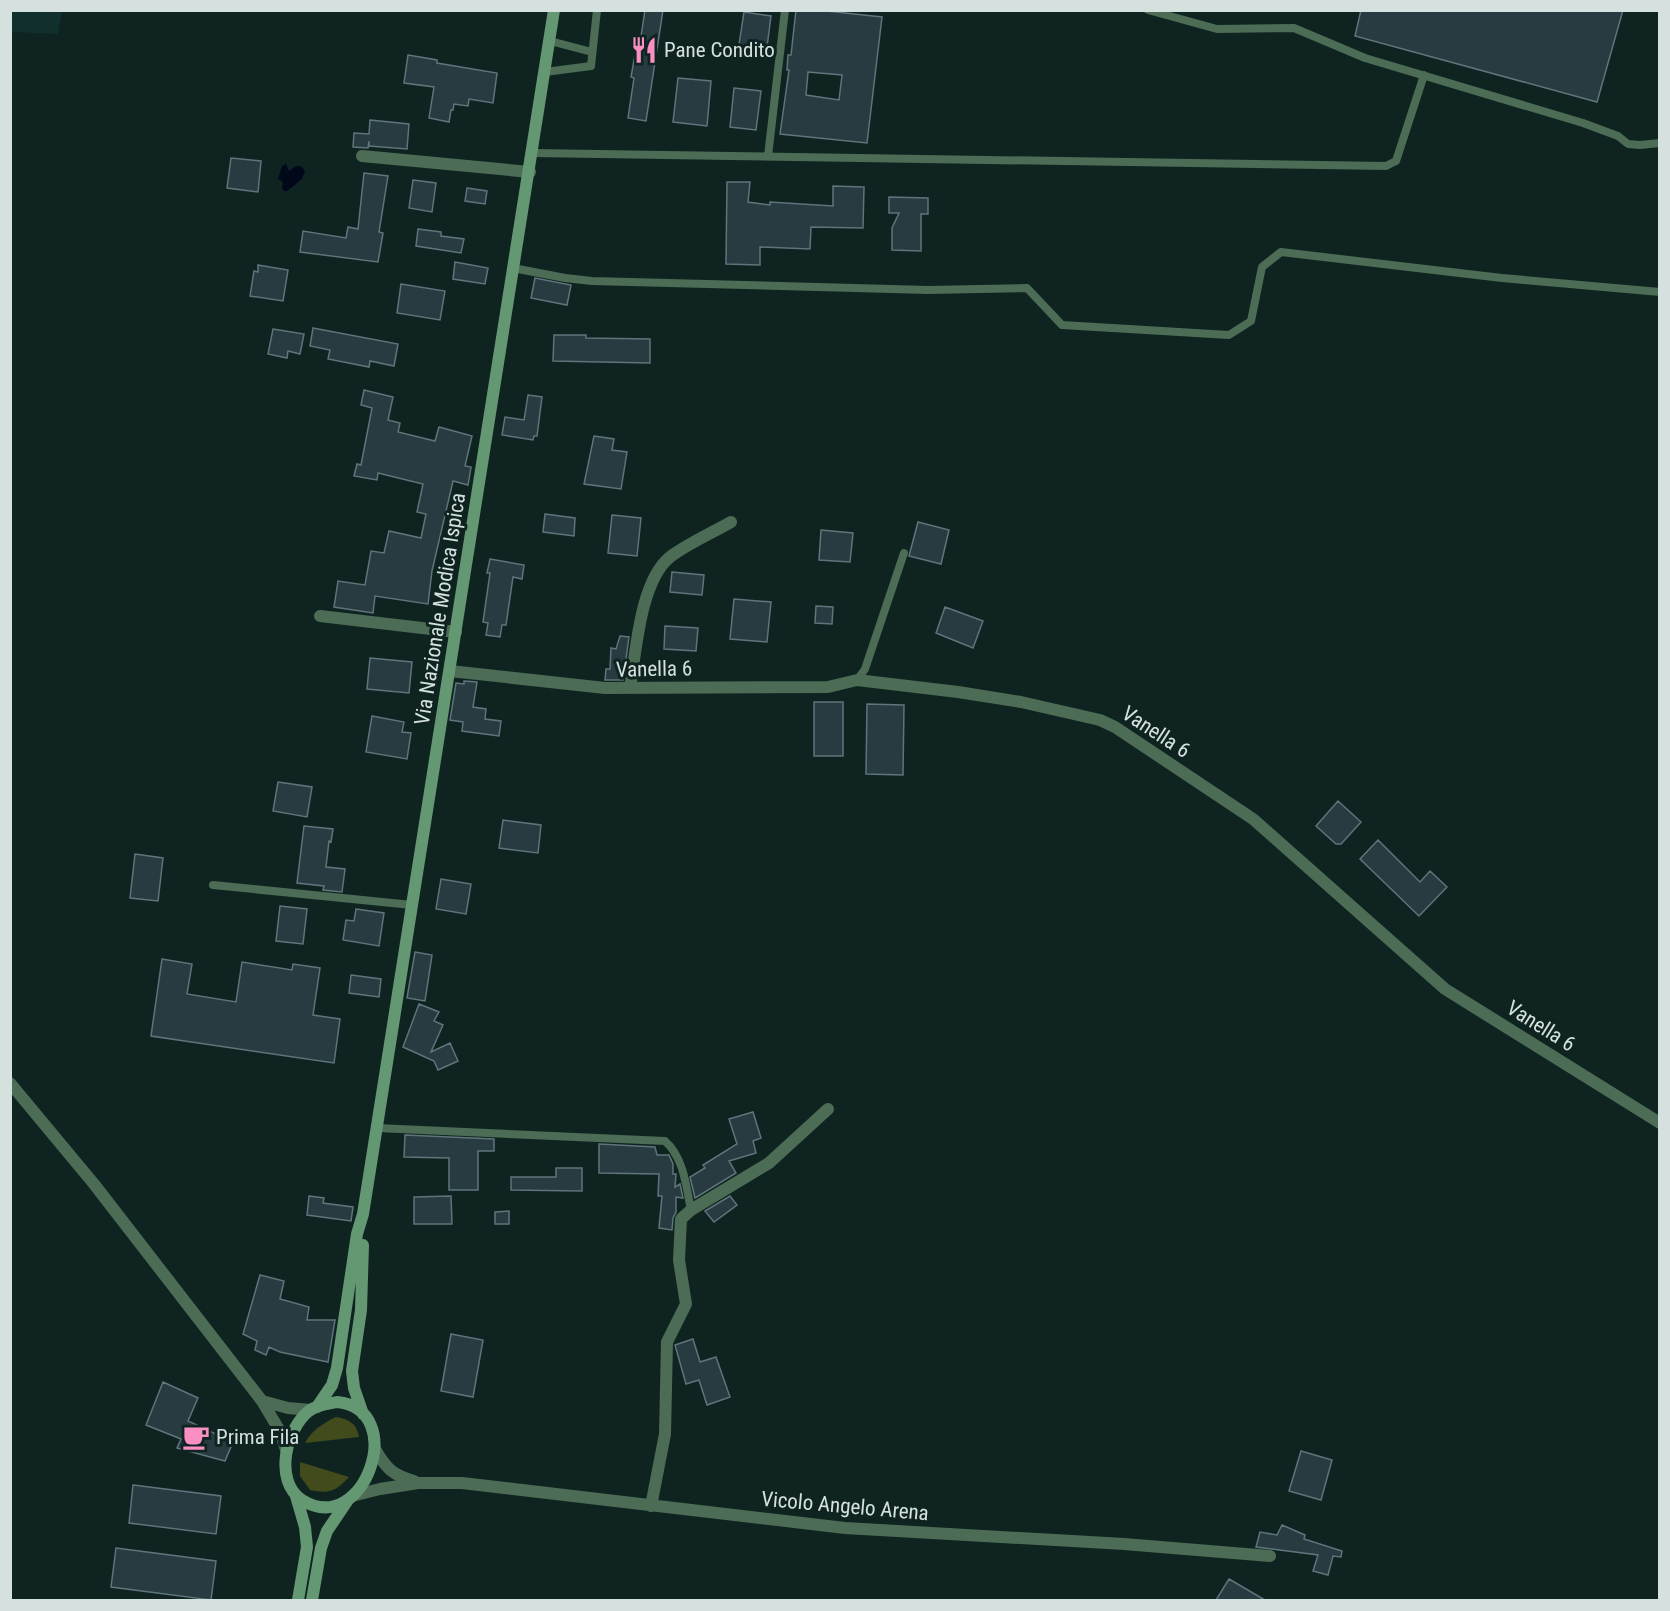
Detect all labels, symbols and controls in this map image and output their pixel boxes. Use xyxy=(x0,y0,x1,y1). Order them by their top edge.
restaurant icon: Pane Condito xyxy=(629,35,659,65)
place label: Pane Condito xyxy=(664,38,775,62)
street label: Via Nazionale Modica Ispica xyxy=(410,491,470,727)
street label: Vanella 6 xyxy=(616,656,692,682)
street label: Vanella 6 xyxy=(1117,701,1195,763)
street label: Vanella 6 xyxy=(1502,996,1580,1056)
cafe icon: Prima Fila xyxy=(181,1422,211,1452)
place label: Prima Fila xyxy=(216,1425,299,1449)
street label: Vicolo Angelo Arena xyxy=(760,1487,930,1525)

